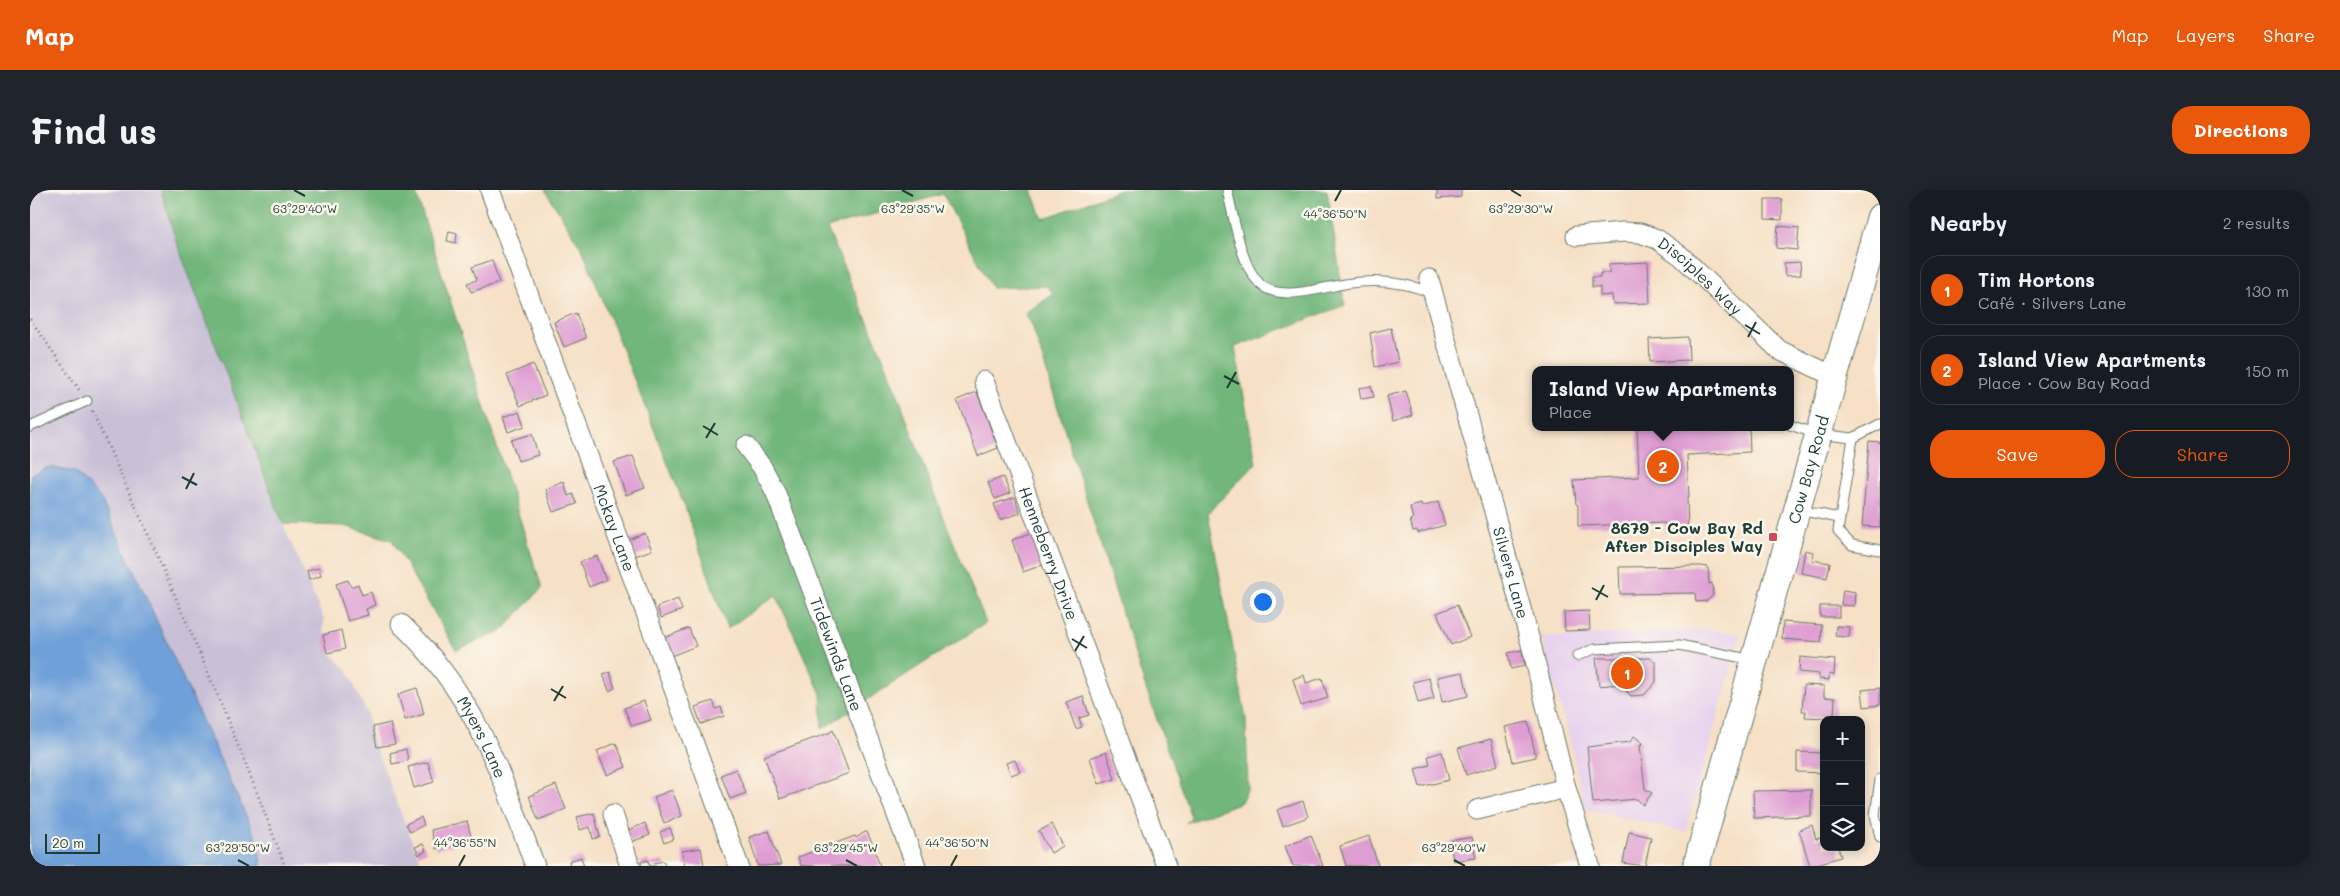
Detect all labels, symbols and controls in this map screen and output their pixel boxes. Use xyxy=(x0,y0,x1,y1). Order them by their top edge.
text: Map xyxy=(25,20,74,51)
text: Map xyxy=(2112,23,2148,47)
text: Layers xyxy=(2176,23,2235,47)
text: Share xyxy=(2263,23,2315,47)
button: Directions xyxy=(2172,106,2310,154)
text: Find us xyxy=(30,107,157,153)
text: 63°29'40"W xyxy=(273,200,337,216)
text: 63°29'35"W xyxy=(881,200,945,216)
text: 63°29'30"W xyxy=(1489,200,1553,216)
text: 44°36'50"N xyxy=(1303,205,1367,221)
text: Nearby xyxy=(1930,209,2007,236)
text: 2 results xyxy=(2223,212,2290,233)
street label: Disciples Way xyxy=(1654,232,1747,319)
text: Tim Hortons xyxy=(1978,267,2095,292)
text: 1 xyxy=(1943,280,1951,301)
text: 130 m xyxy=(2245,280,2289,301)
text: Café · Silvers Lane xyxy=(1978,292,2126,313)
text: Island View Apartments xyxy=(1978,347,2206,372)
text: 2 xyxy=(1943,360,1951,381)
text: 150 m xyxy=(2245,360,2289,381)
popup xyxy=(1532,366,1794,431)
text: Place · Cow Bay Road xyxy=(1978,372,2150,393)
text: Island View Apartments xyxy=(1549,376,1777,401)
text: Place xyxy=(1549,401,1592,422)
street label: Cow Bay Road xyxy=(1783,413,1833,526)
button: Save xyxy=(1930,430,2105,478)
button: Share xyxy=(2115,430,2290,478)
pin: 2 xyxy=(1647,447,1679,485)
street label: Mckay Lane xyxy=(589,481,641,574)
street label: Henneberry Drive xyxy=(1015,483,1084,623)
place label: 8679 - Cow Bay Rd After Disciples Way xyxy=(1604,517,1763,556)
street label: Silvers Lane xyxy=(1489,524,1534,621)
marker: 8679 - Cow Bay Rd After Disciples Way xyxy=(1767,531,1779,543)
your location xyxy=(1250,589,1276,615)
street label: Tidewinds Lane xyxy=(806,594,868,714)
pin: 1 xyxy=(1611,654,1643,692)
street label: Myers Lane xyxy=(453,692,512,781)
map controls xyxy=(1820,716,1865,851)
button: + xyxy=(1820,716,1865,761)
button: − xyxy=(1820,761,1865,806)
button: layers xyxy=(1820,806,1865,851)
scale bar xyxy=(45,831,100,854)
text: 20 m xyxy=(52,833,84,852)
text: 44°36'55"N xyxy=(434,834,496,850)
text: 44°36'50"N xyxy=(925,834,989,850)
text: 63°29'50"W xyxy=(206,839,270,855)
text: 63°29'45"W xyxy=(814,839,878,855)
text: 63°29'40"W xyxy=(1422,839,1486,855)

